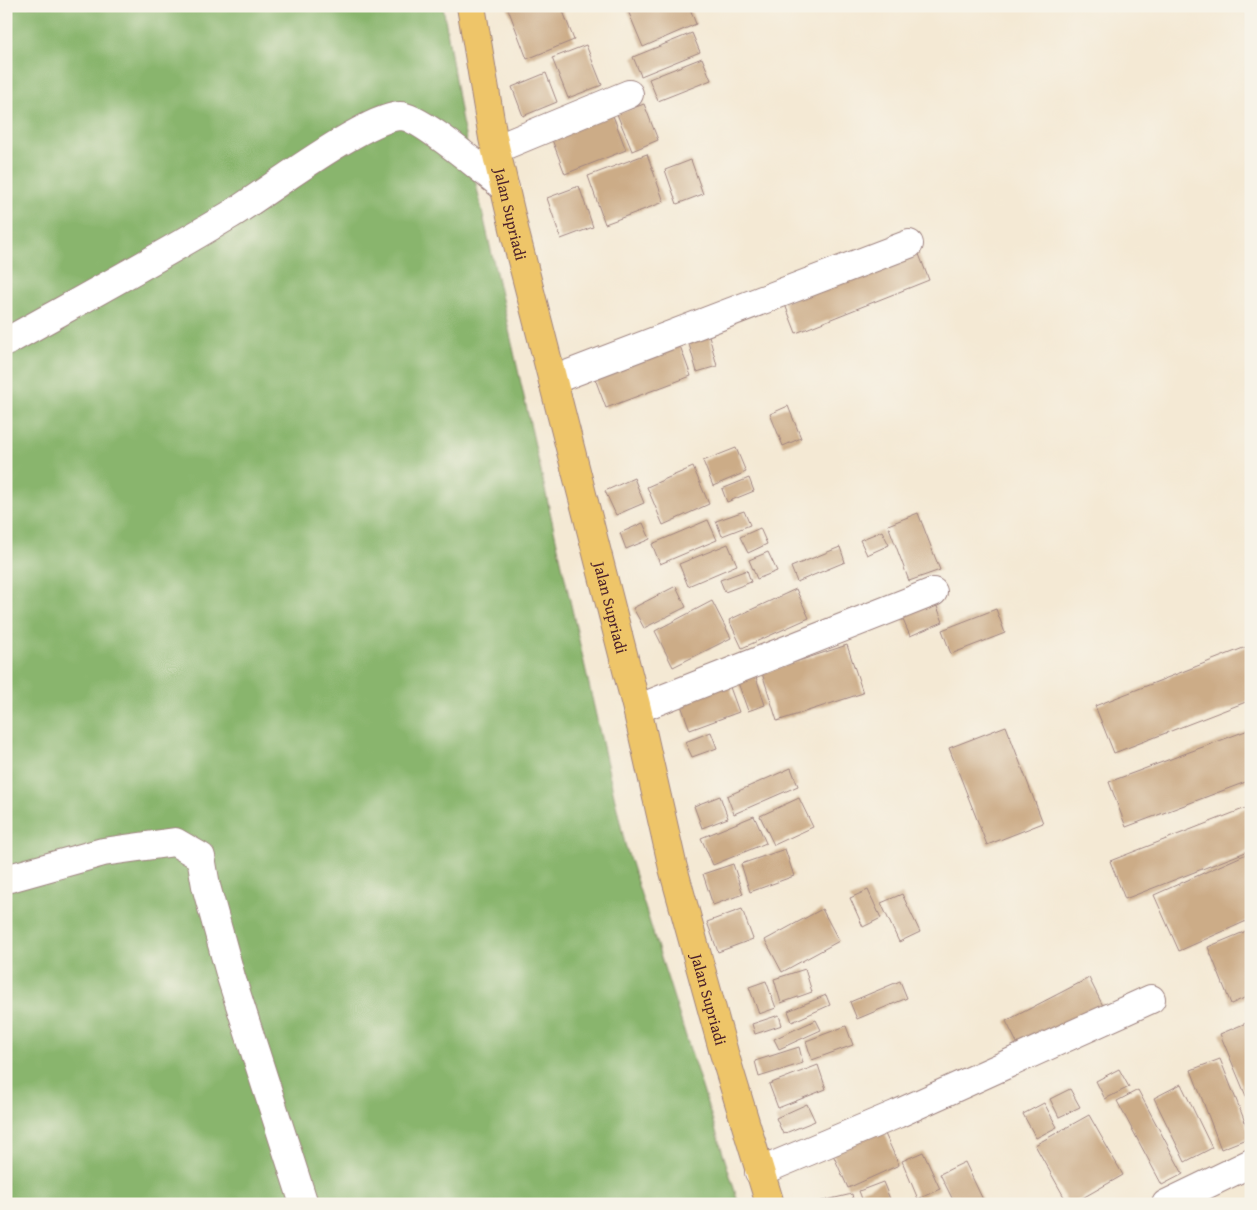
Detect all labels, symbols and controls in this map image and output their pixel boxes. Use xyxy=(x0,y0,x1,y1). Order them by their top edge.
street label: Jalan Supriadi xyxy=(488,164,534,263)
street label: Jalan Supriadi xyxy=(587,557,634,657)
street label: Jalan Supriadi xyxy=(685,949,733,1048)

